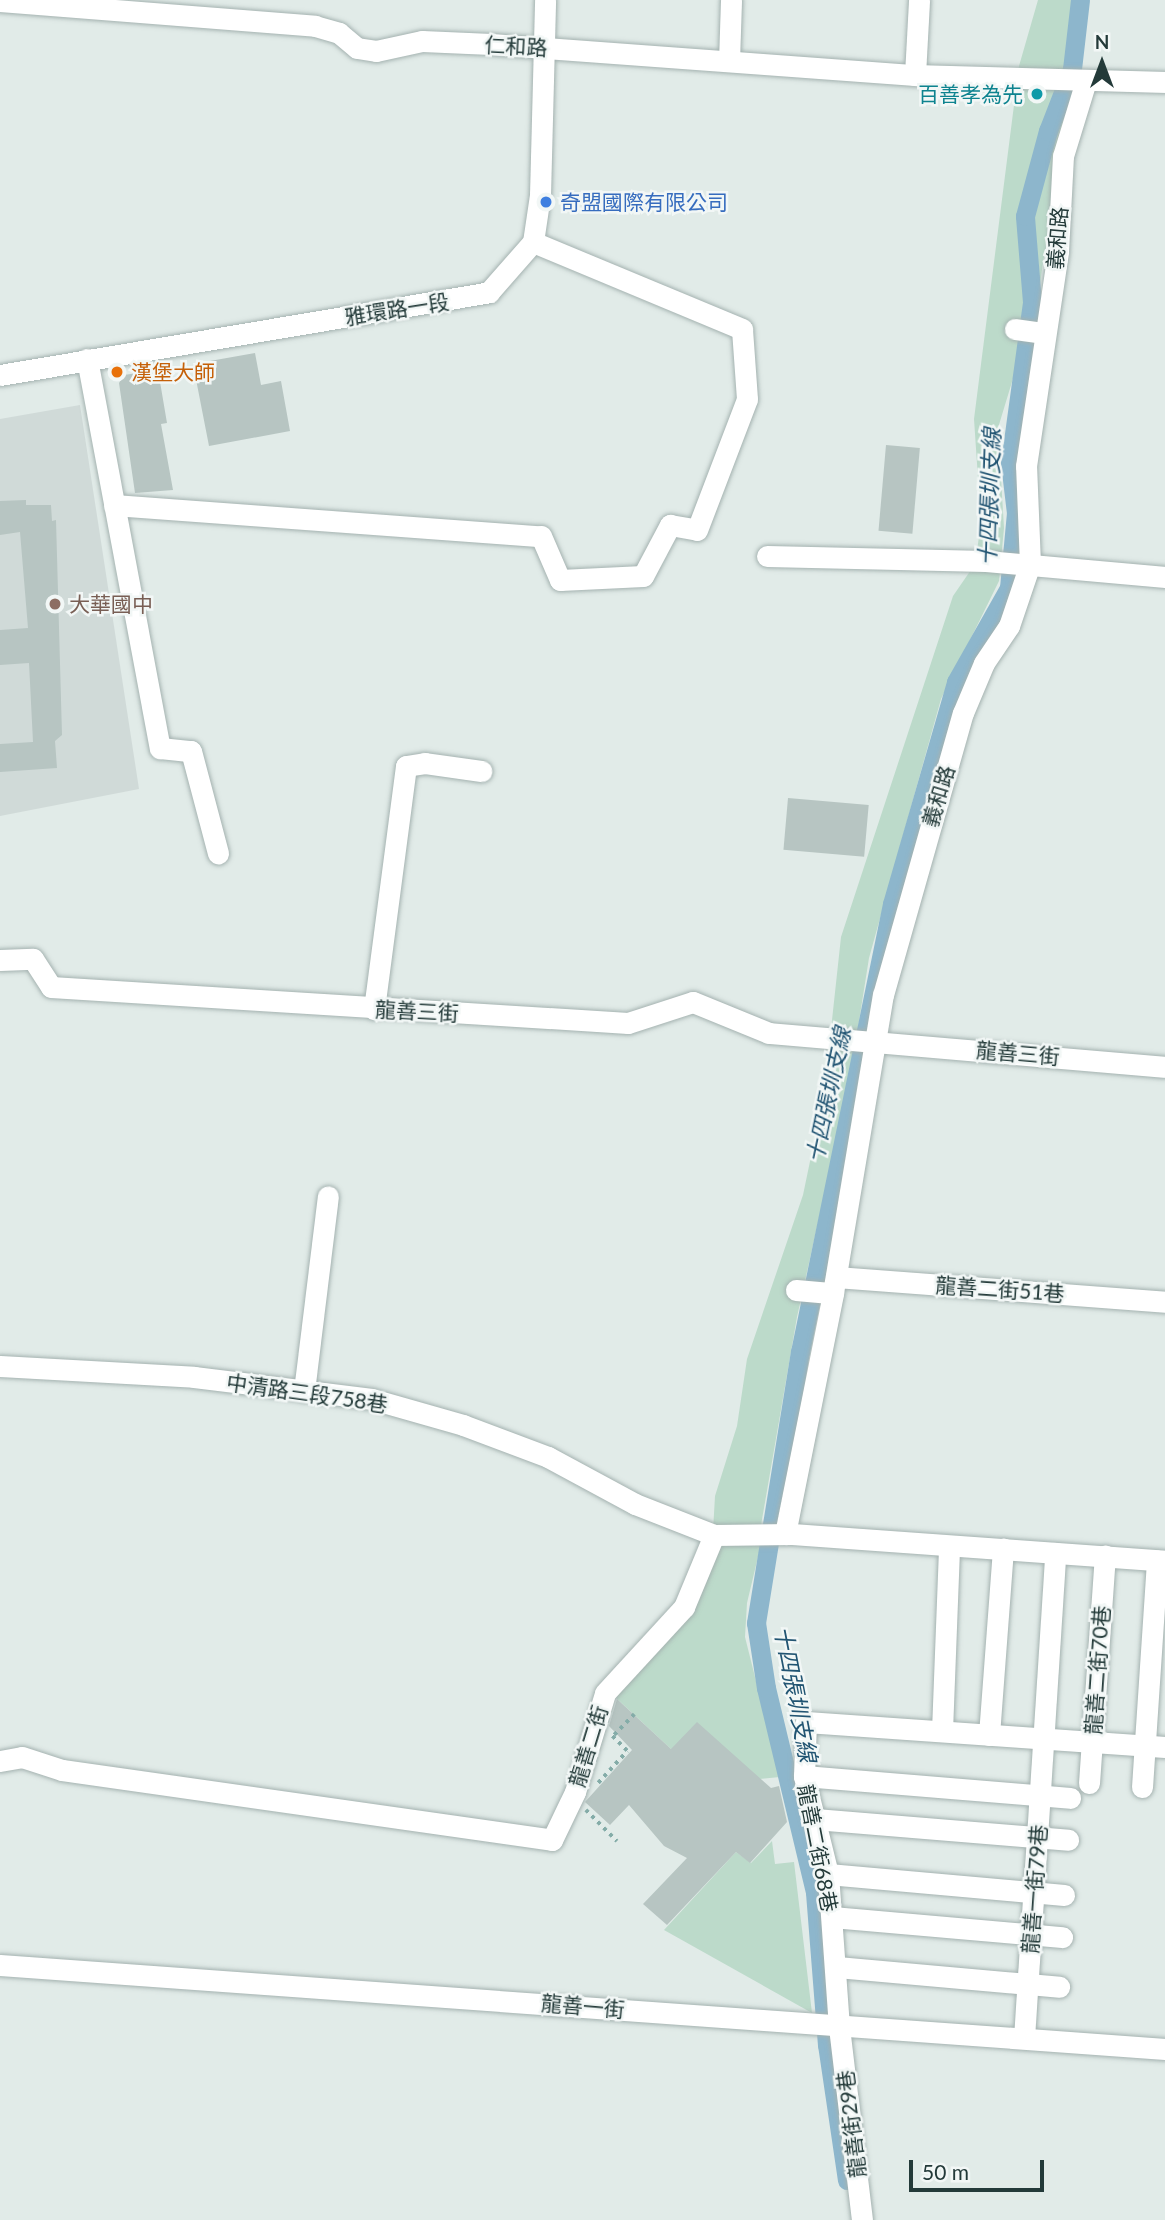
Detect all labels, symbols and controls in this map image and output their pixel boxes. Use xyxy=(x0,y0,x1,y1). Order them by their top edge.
north arrow xyxy=(1067,28,1137,98)
text: N xyxy=(1095,30,1109,53)
street label: 仁和路 xyxy=(484,32,548,60)
place label: 百善孝為先 xyxy=(918,81,1023,107)
marker: 百善孝為先 xyxy=(1029,86,1045,102)
place label: 奇盟國際有限公司 xyxy=(560,189,728,215)
marker: 奇盟國際有限公司 xyxy=(538,194,554,210)
street label: 義和路 xyxy=(1042,206,1072,270)
street label: 雅環路一段 xyxy=(343,288,451,330)
place label: 漢堡大師 xyxy=(131,359,215,385)
marker: 漢堡大師 xyxy=(109,364,125,380)
water label: 十四張圳支線 xyxy=(973,428,1005,566)
place label: 大華國中 xyxy=(69,591,153,617)
marker: 大華國中 xyxy=(47,596,63,612)
street label: 義和路 xyxy=(917,762,959,830)
street label: 龍善三街 xyxy=(374,996,460,1026)
water label: 十四張圳支線 xyxy=(800,1025,856,1165)
street label: 龍善三街 xyxy=(975,1037,1061,1069)
street label: 龍善二街51巷 xyxy=(935,1272,1065,1306)
street label: 中清路三段758巷 xyxy=(225,1369,389,1417)
street label: 龍善二街70巷 xyxy=(1080,1605,1114,1735)
water label: 十四張圳支線 xyxy=(769,1624,823,1764)
street label: 龍善二街 xyxy=(564,1702,612,1790)
street label: 龍善二街68巷 xyxy=(793,1782,843,1914)
street label: 龍善一街79巷 xyxy=(1017,1824,1051,1954)
street label: 龍善一街 xyxy=(540,1990,626,2022)
street label: 龍善街29巷 xyxy=(832,2069,870,2179)
scale bar xyxy=(913,2146,1048,2190)
text: 50 m xyxy=(922,2159,969,2184)

